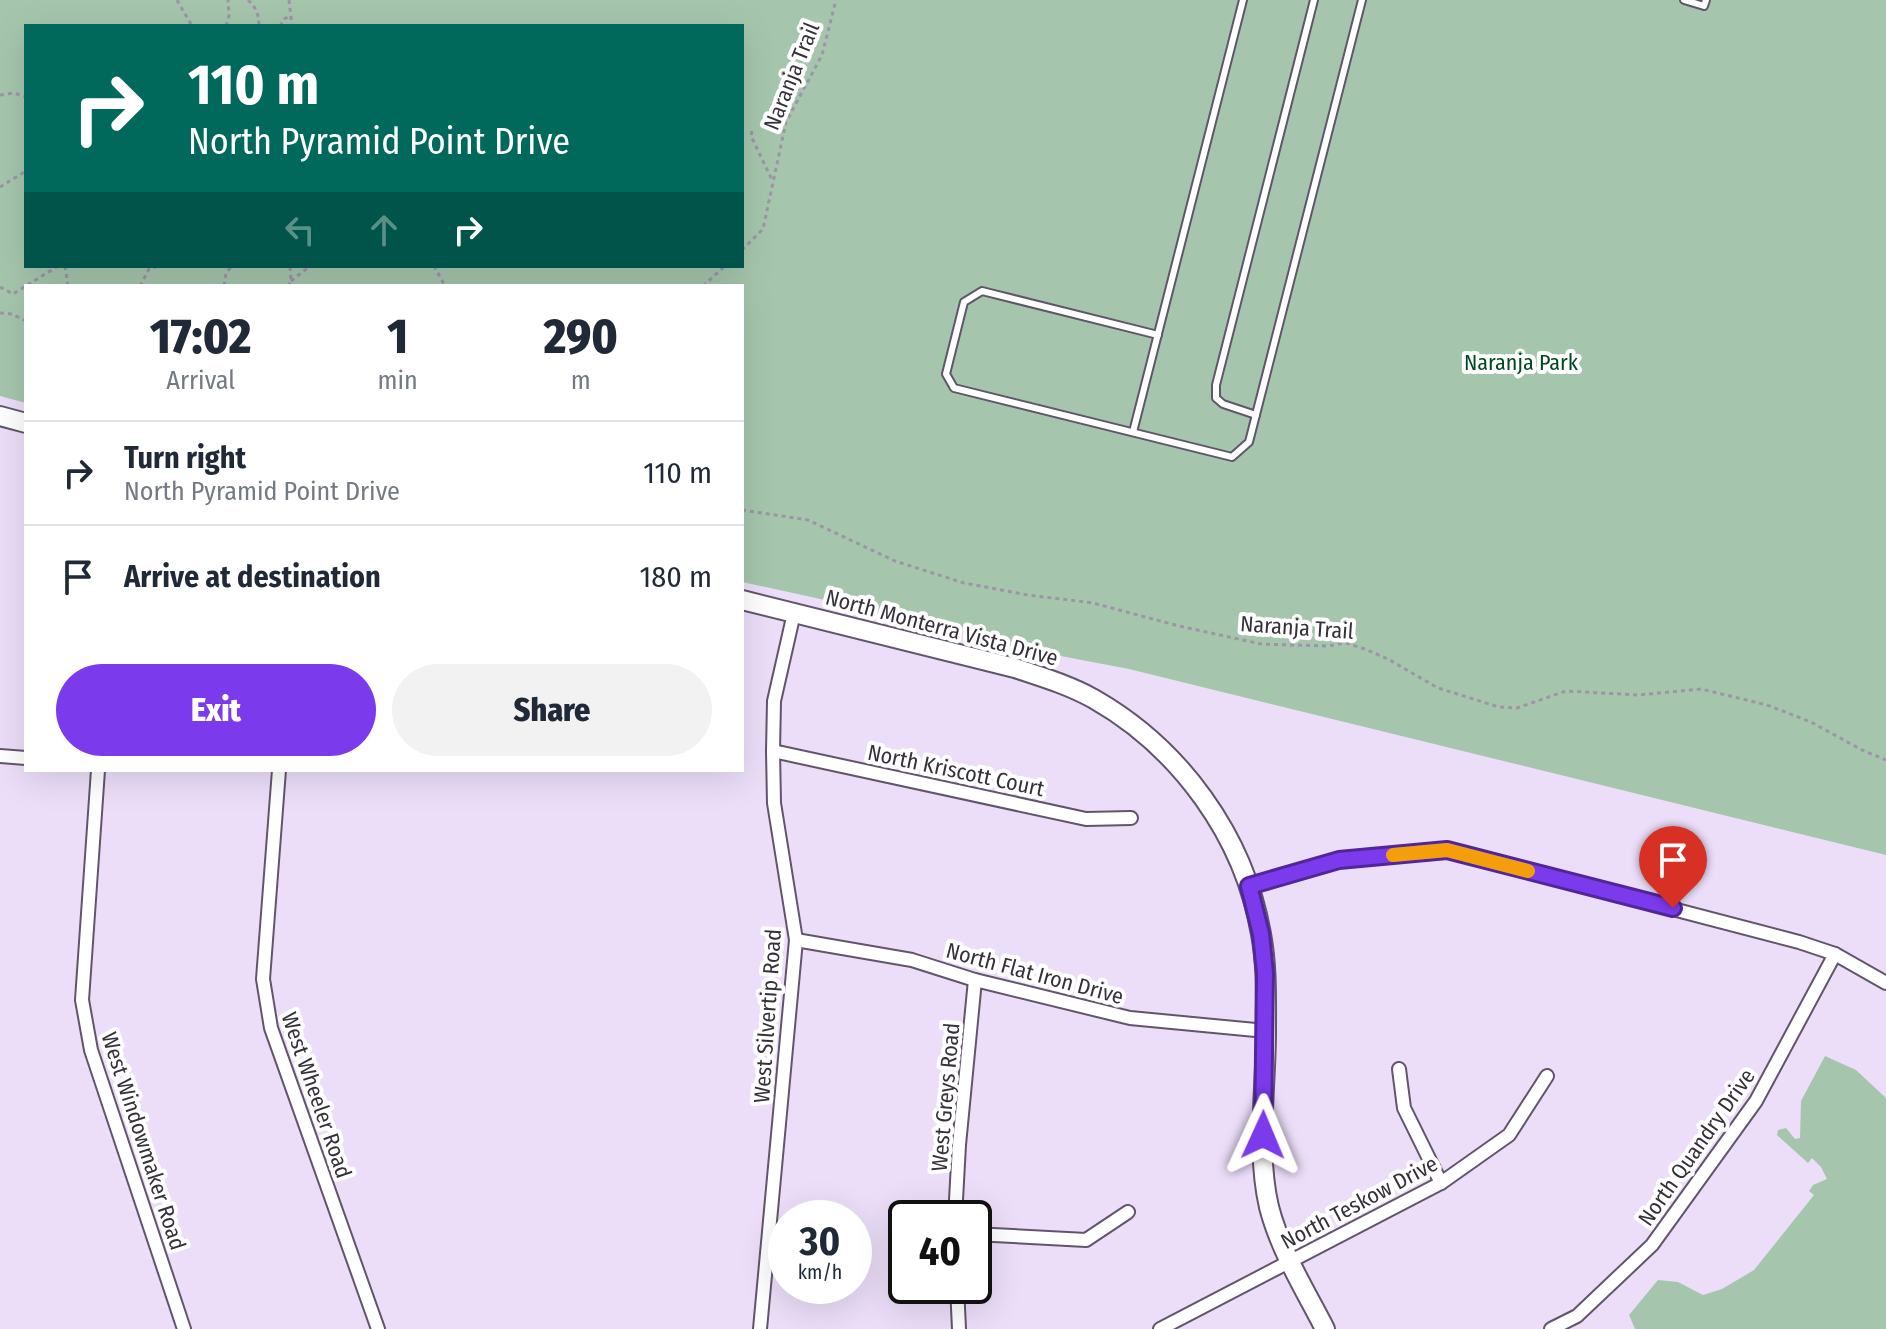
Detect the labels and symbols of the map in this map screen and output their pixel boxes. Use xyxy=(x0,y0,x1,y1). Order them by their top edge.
street label: Naranja Trail xyxy=(758,18,825,134)
park label: Naranja Park xyxy=(1464,349,1579,376)
street label: North Monterra Vista Drive xyxy=(823,583,1061,672)
street label: Naranja Trail xyxy=(1239,610,1355,645)
street label: North Kriscott Court xyxy=(865,739,1047,803)
pin xyxy=(1639,826,1707,908)
street label: West Silvertip Road xyxy=(748,928,787,1104)
street label: North Flat Iron Drive xyxy=(943,937,1127,1010)
street label: West Wheeler Road xyxy=(275,1009,358,1182)
street label: West Greys Road xyxy=(926,1022,965,1173)
street label: West Windowmaker Road xyxy=(96,1029,191,1253)
street label: North Quandry Drive xyxy=(1632,1064,1761,1231)
position arrow xyxy=(1221,1093,1305,1177)
street label: North Teskow Drive xyxy=(1276,1150,1442,1255)
speed limit sign: 40 xyxy=(888,1200,992,1304)

